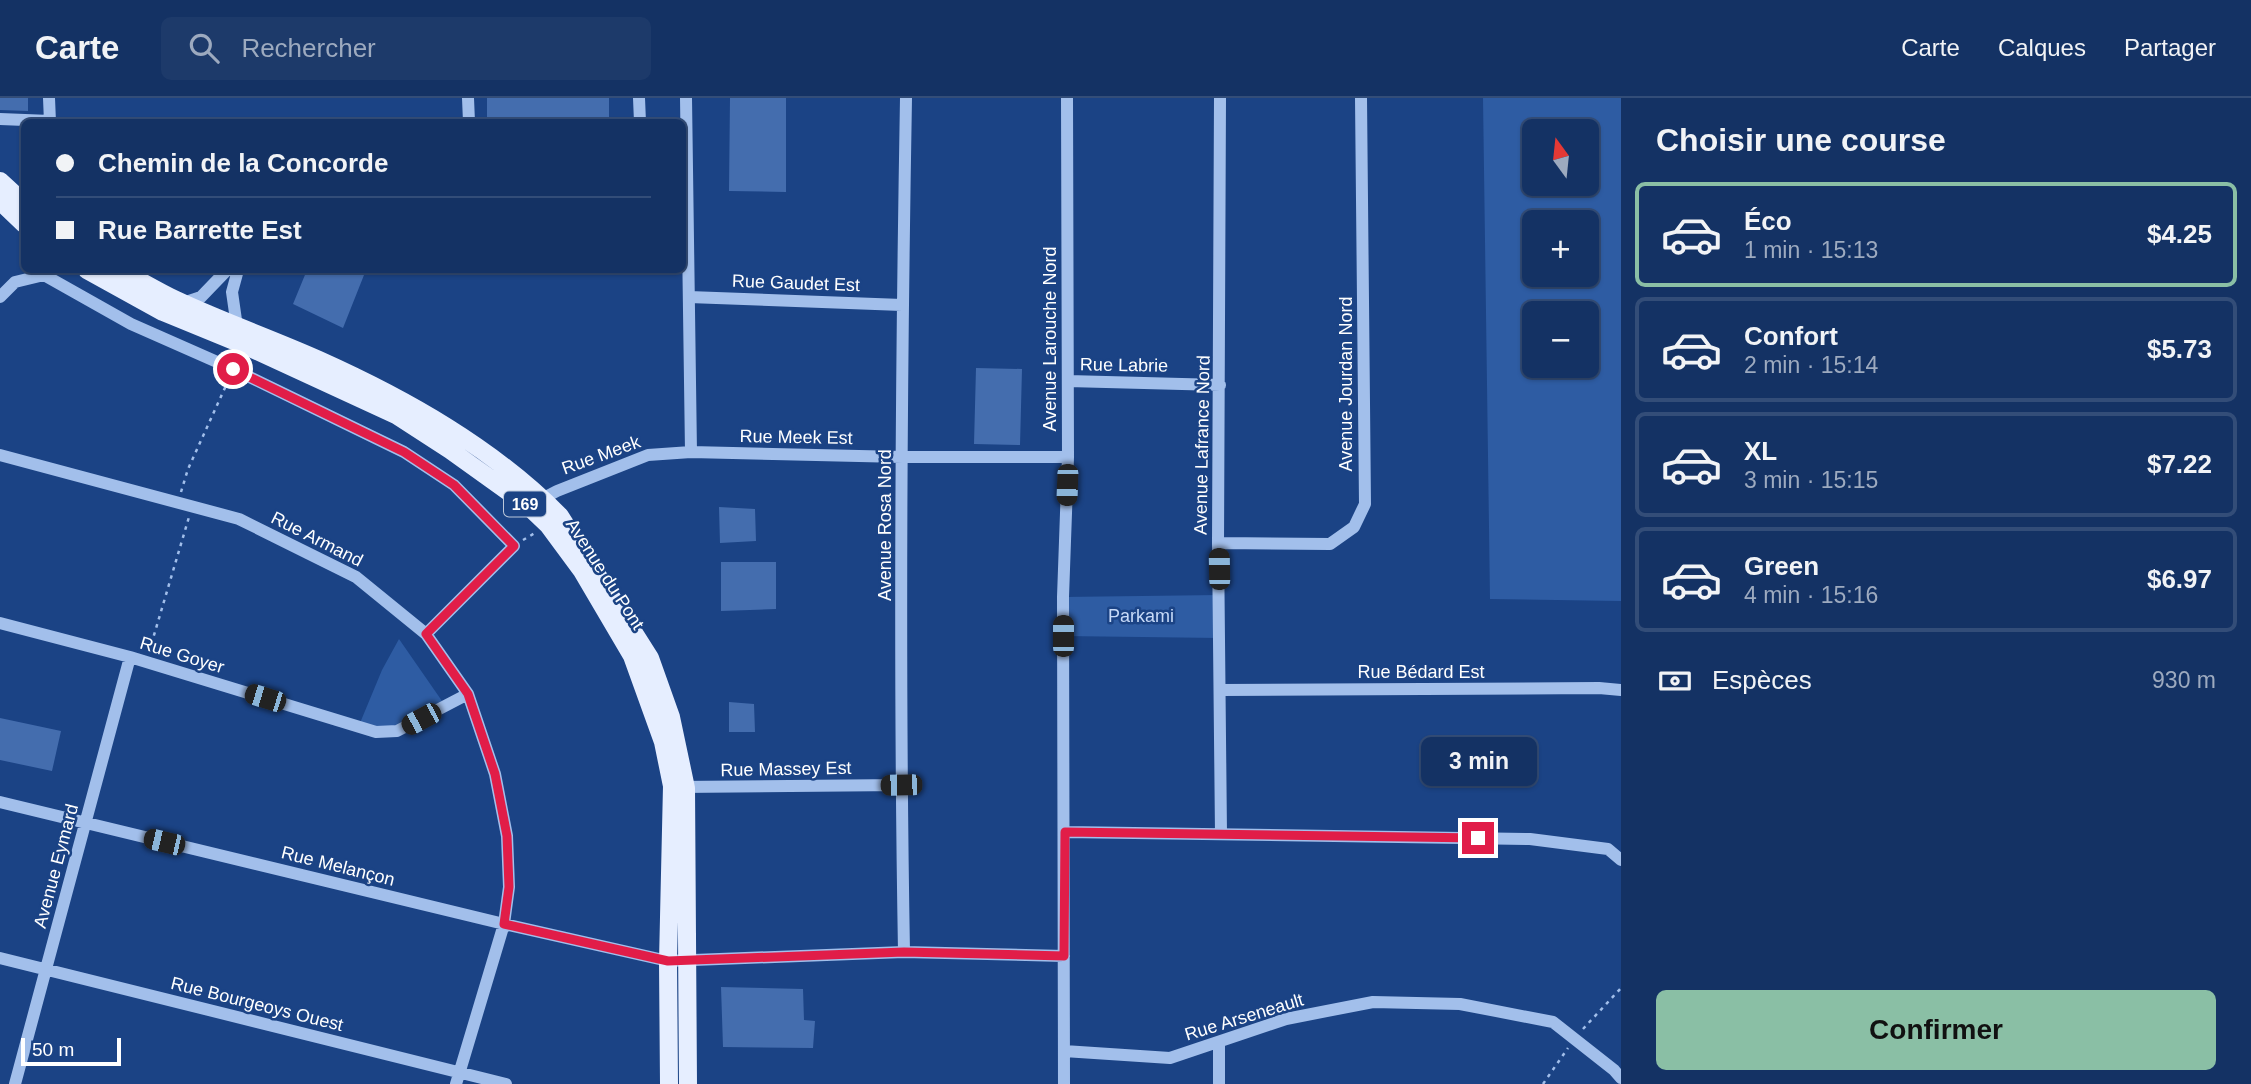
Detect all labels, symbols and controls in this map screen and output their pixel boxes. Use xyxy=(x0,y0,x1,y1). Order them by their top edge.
search box xyxy=(161,17,651,80)
text: Carte xyxy=(35,29,119,66)
icon: search xyxy=(185,29,223,67)
text: Rechercher xyxy=(241,33,376,63)
text: Carte xyxy=(1901,34,1960,61)
text: Calques xyxy=(1998,34,2086,61)
text: Partager xyxy=(2124,34,2216,61)
north arrow xyxy=(1522,119,1600,196)
map controls xyxy=(1522,119,1599,378)
text: Choisir une course xyxy=(1656,122,1946,158)
text: Chemin de la Concorde xyxy=(98,148,388,178)
icon: car xyxy=(1660,203,1723,266)
text: Éco xyxy=(1744,206,1792,236)
button: + xyxy=(1522,210,1599,287)
text: Rue Barrette Est xyxy=(98,215,302,245)
text: $4.25 xyxy=(2147,219,2212,249)
text: 1 min · 15:13 xyxy=(1744,237,1878,263)
street label: Avenue Larouche Nord xyxy=(1040,247,1060,431)
street label: Rue Gaudet Est xyxy=(732,271,860,295)
street label: Avenue Jourdan Nord xyxy=(1336,297,1356,471)
button: − xyxy=(1522,301,1599,378)
icon: car xyxy=(1660,318,1723,381)
text: Confort xyxy=(1744,321,1838,351)
text: $5.73 xyxy=(2147,334,2212,364)
text: 2 min · 15:14 xyxy=(1744,352,1878,378)
route start xyxy=(217,353,249,385)
street label: Rue Labrie xyxy=(1080,354,1168,376)
street label: Avenue Lafrance Nord xyxy=(1190,355,1214,535)
street label: Rue Meek Est xyxy=(739,426,853,448)
street label: Rue Meek xyxy=(559,431,644,478)
icon: car xyxy=(1660,433,1723,496)
text: XL xyxy=(1744,436,1777,466)
street label: Avenue Rosa Nord xyxy=(875,449,895,601)
text: $7.22 xyxy=(2147,449,2212,479)
car xyxy=(1056,464,1079,506)
text: 3 min · 15:15 xyxy=(1744,467,1878,493)
road number: 169 xyxy=(504,492,546,516)
street label: Rue Armand xyxy=(268,507,366,571)
street label: Avenue du Pont xyxy=(562,515,648,633)
car xyxy=(1209,548,1230,590)
icon: car xyxy=(1660,548,1723,611)
text: Green xyxy=(1744,551,1819,581)
text: $6.97 xyxy=(2147,564,2212,594)
text: 4 min · 15:16 xyxy=(1744,582,1878,608)
park label: Parkami xyxy=(1108,606,1174,626)
car xyxy=(1053,615,1074,657)
street label: Rue Goyer xyxy=(137,633,227,677)
street label: Rue Bédard Est xyxy=(1357,662,1485,682)
icon: cash xyxy=(1656,662,1694,700)
text: Espèces xyxy=(1712,665,1812,695)
text: 930 m xyxy=(2152,667,2216,693)
car xyxy=(242,682,289,714)
car xyxy=(398,700,445,738)
callout: 3 min xyxy=(1420,736,1536,786)
text: 3 min xyxy=(1449,748,1509,774)
street label: Rue Massey Est xyxy=(720,758,852,780)
car xyxy=(880,774,923,796)
street label: Avenue Eymard xyxy=(30,802,82,930)
route end xyxy=(1462,822,1494,854)
car xyxy=(142,827,187,857)
street label: Rue Melançon xyxy=(279,842,397,890)
street label: Rue Bourgeoys Ouest xyxy=(169,973,345,1035)
street label: Rue Arseneault xyxy=(1182,989,1306,1045)
button: Confirmer xyxy=(1656,990,2216,1070)
scale bar xyxy=(21,1035,121,1067)
text: 50 m xyxy=(32,1039,74,1060)

